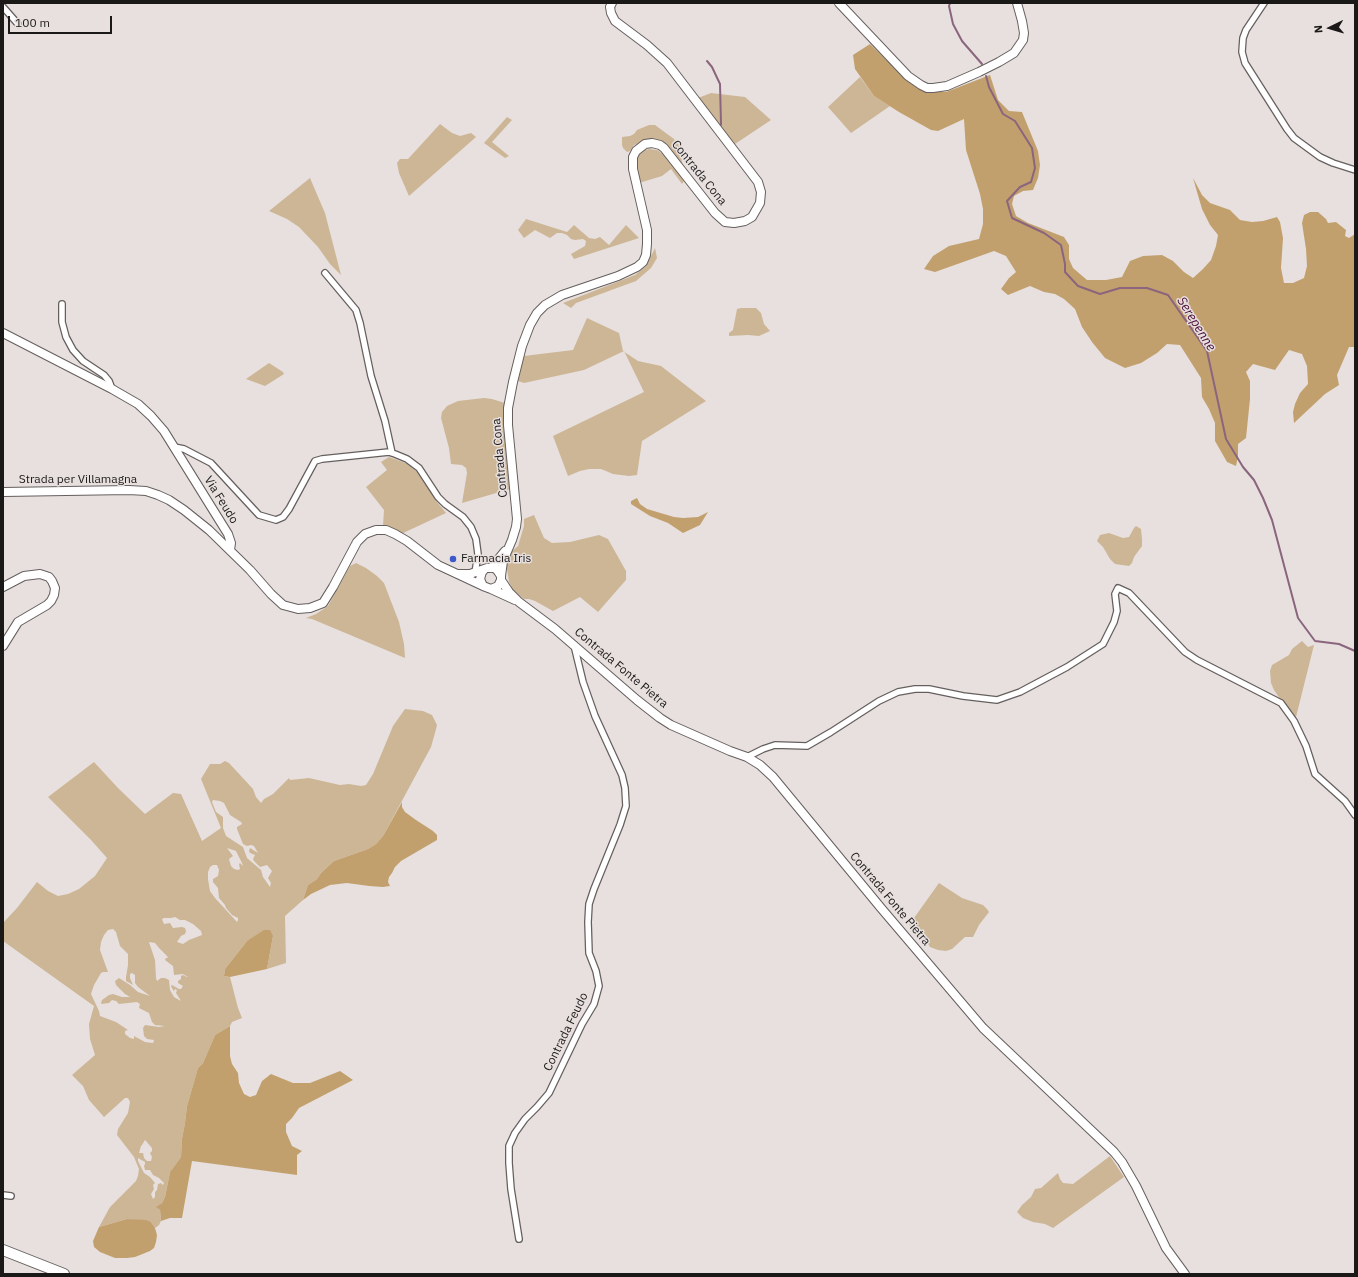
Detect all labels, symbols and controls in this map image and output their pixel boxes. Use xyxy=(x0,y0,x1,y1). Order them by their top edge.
scale bar xyxy=(10,8,114,34)
north arrow xyxy=(1310,8,1350,48)
text: 100 m xyxy=(15,15,50,30)
text: N xyxy=(1311,24,1325,34)
street label: Contrada Cona xyxy=(668,138,730,208)
water label: Serepenne xyxy=(1173,294,1219,354)
street label: Contrada Cona xyxy=(489,418,511,498)
street label: Strada per Villamagna xyxy=(19,473,137,487)
street label: Via Feudo xyxy=(201,474,241,526)
place label: Farmacia Iris xyxy=(461,552,531,566)
marker: Farmacia Iris xyxy=(448,554,458,564)
street label: Contrada Fonte Pietra xyxy=(571,625,671,711)
street label: Contrada Fonte Pietra xyxy=(847,849,933,949)
street label: Contrada Feudo xyxy=(541,990,591,1074)

